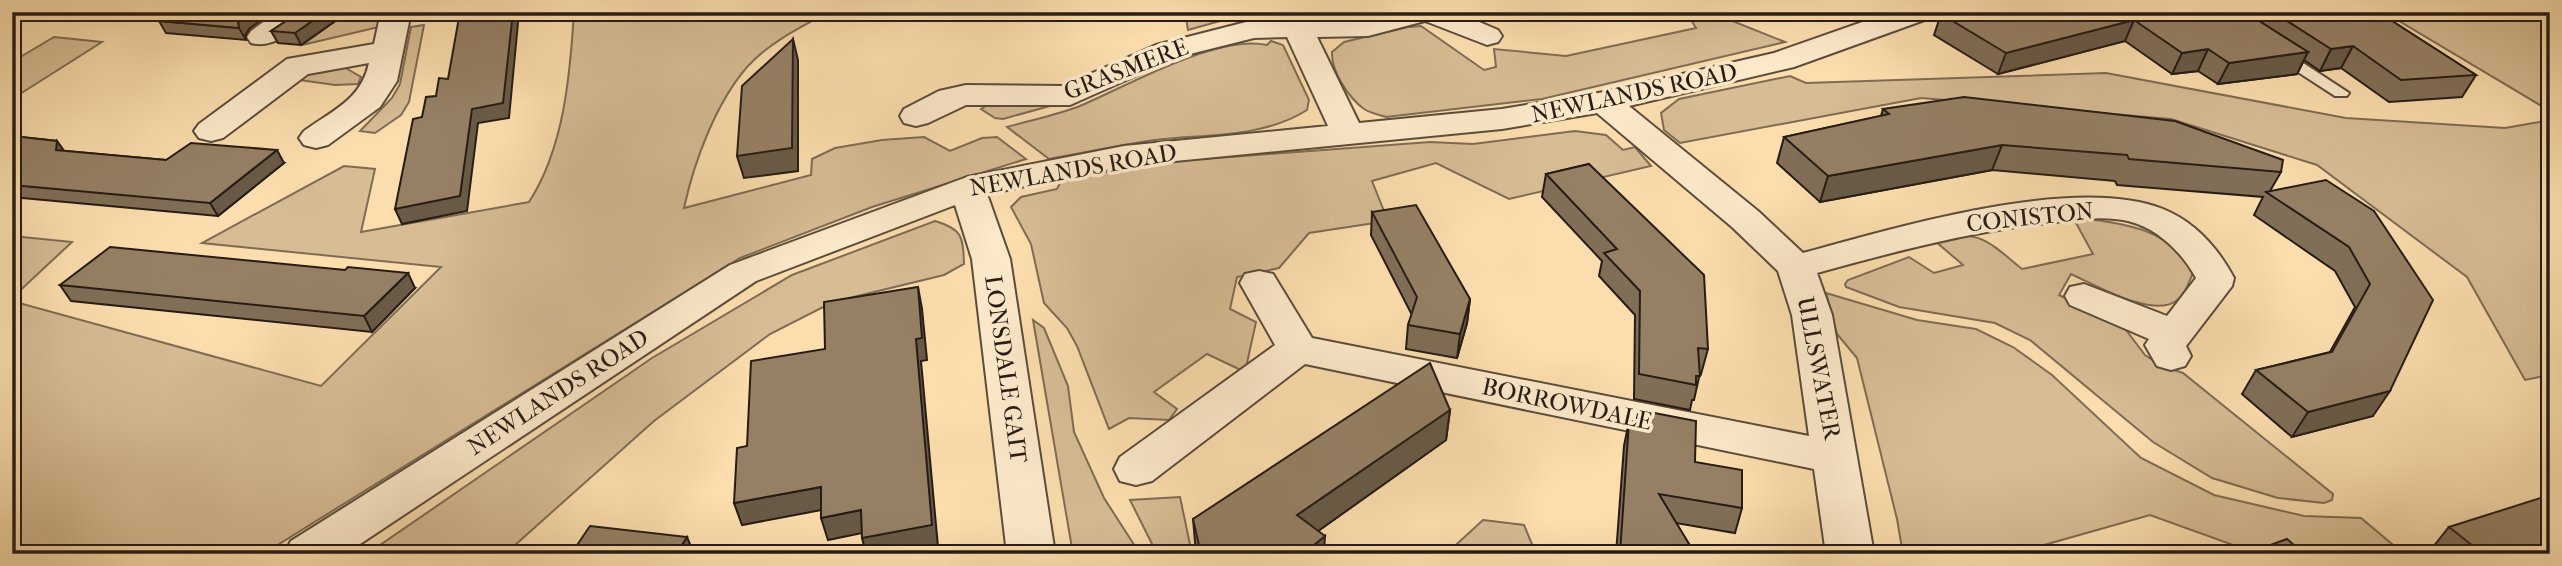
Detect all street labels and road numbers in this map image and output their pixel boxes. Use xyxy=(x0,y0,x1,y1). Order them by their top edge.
street label: GRASMERE xyxy=(1060,32,1192,106)
street label: NEWLANDS ROAD xyxy=(1528,57,1740,129)
street label: NEWLANDS ROAD xyxy=(967,138,1179,202)
street label: CONISTON xyxy=(1965,196,2095,238)
street label: LONSDALE GAIT xyxy=(979,273,1033,465)
street label: ULLSWATER xyxy=(1791,294,1847,444)
street label: NEWLANDS ROAD xyxy=(462,323,654,461)
street label: BORROWDALE xyxy=(1480,372,1654,436)

